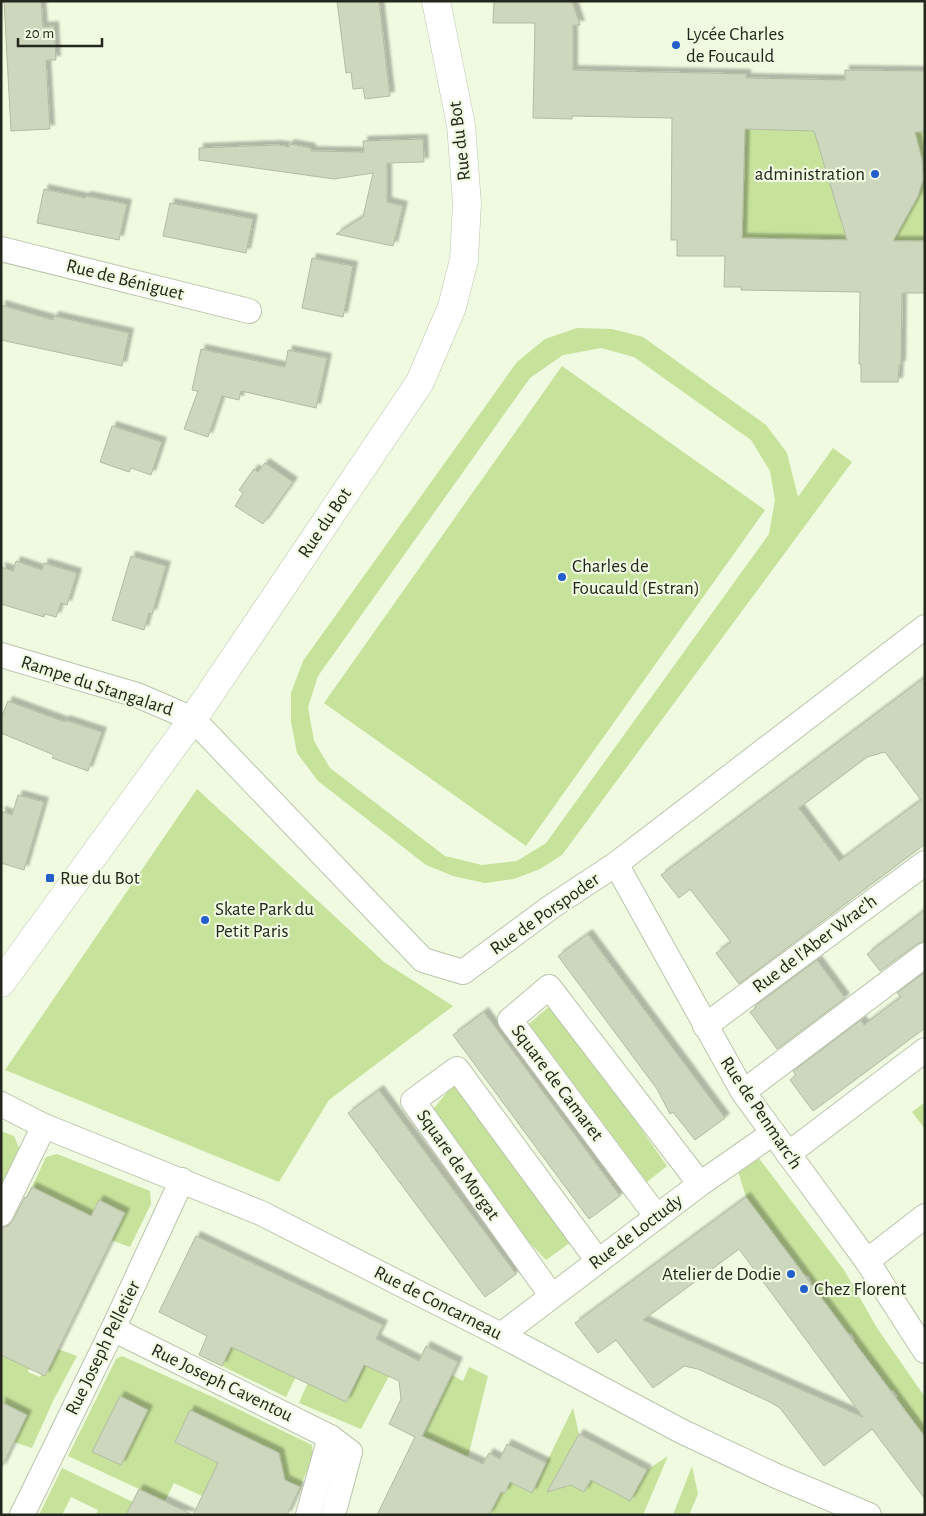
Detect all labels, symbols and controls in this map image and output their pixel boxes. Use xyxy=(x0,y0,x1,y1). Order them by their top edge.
scale bar xyxy=(18,15,101,47)
place label: Lycée Charles de Foucauld xyxy=(686,25,784,66)
text: 20 m xyxy=(25,26,54,41)
marker: Lycée Charles de Foucauld xyxy=(670,39,682,51)
street label: Rue du Bot xyxy=(446,100,474,182)
place label: administration xyxy=(755,165,865,184)
marker: administration xyxy=(869,168,881,180)
street label: Rue de Béniguet xyxy=(64,256,186,304)
street label: Rue du Bot xyxy=(295,485,355,561)
place label: Charles de Foucauld (Estran) xyxy=(572,557,700,598)
marker: Charles de Foucauld (Estran) xyxy=(556,571,568,583)
street label: Rampe du Stangalard xyxy=(19,652,176,720)
place label: Rue du Bot xyxy=(60,869,140,888)
street label: Rue de Porspoder xyxy=(487,869,603,959)
marker: Rue du Bot xyxy=(44,872,56,884)
street label: Rue de l'Aber Wrac'h xyxy=(749,891,881,997)
place label: Skate Park du Petit Paris xyxy=(215,900,314,941)
marker: Skate Park du Petit Paris xyxy=(199,914,211,926)
street label: Square de Camaret xyxy=(507,1022,607,1144)
street label: Rue de Penmarc'h xyxy=(716,1053,806,1173)
street label: Square de Morgat xyxy=(413,1106,503,1224)
street label: Rue de Loctudy xyxy=(586,1191,686,1273)
street label: Rue de Concarneau xyxy=(371,1263,505,1344)
place label: Atelier de Dodie xyxy=(662,1265,781,1284)
marker: Atelier de Dodie xyxy=(785,1268,797,1280)
street label: Rue Joseph Pelletier xyxy=(62,1278,144,1418)
place label: Chez Florent xyxy=(814,1280,906,1299)
marker: Chez Florent xyxy=(798,1283,810,1295)
street label: Rue Joseph Caventou xyxy=(148,1341,296,1426)

